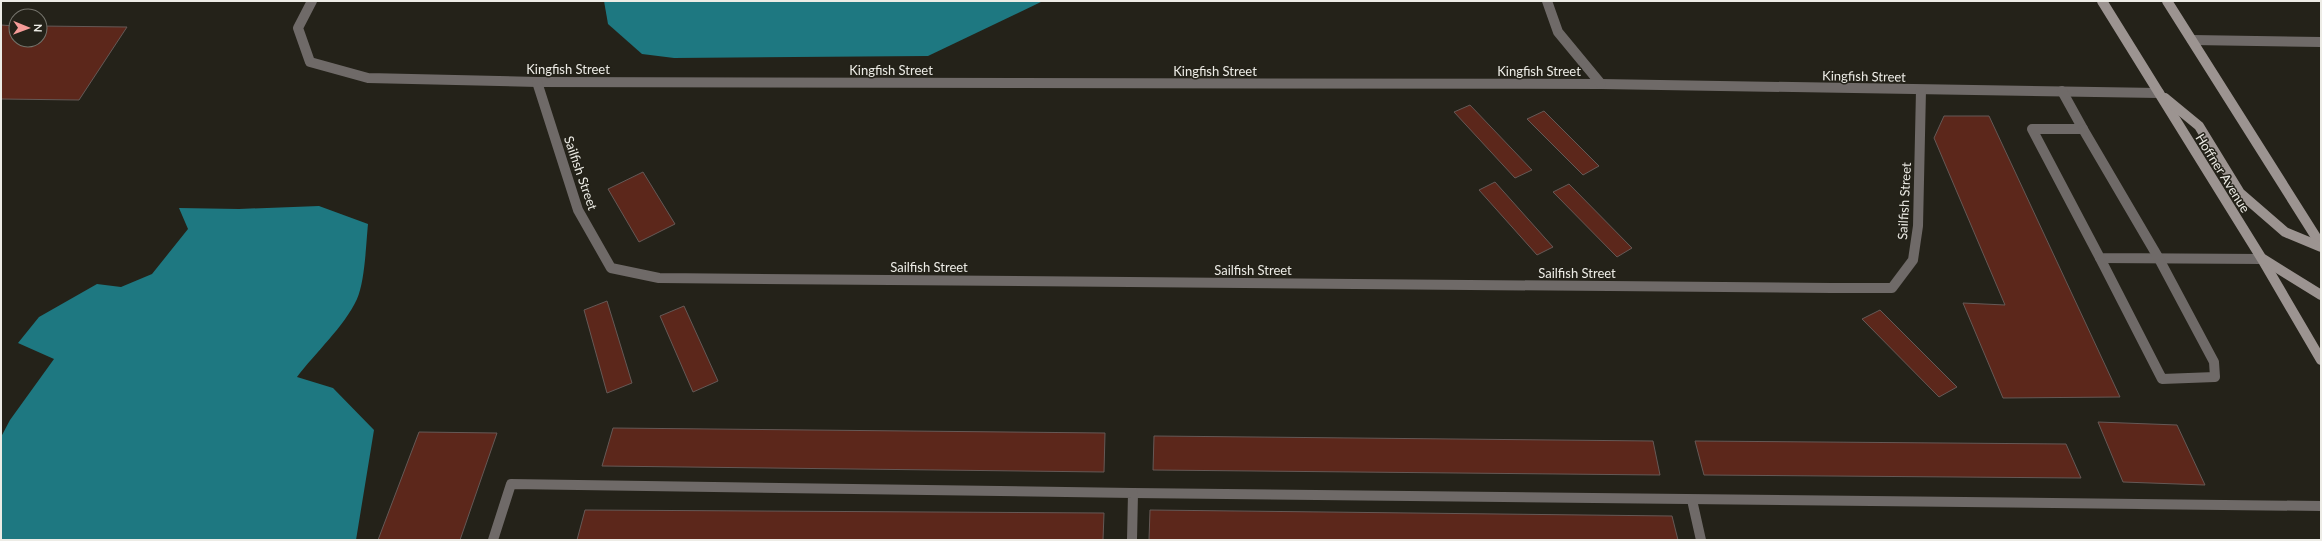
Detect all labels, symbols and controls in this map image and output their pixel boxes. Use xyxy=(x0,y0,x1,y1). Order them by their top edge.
north arrow xyxy=(8,8,48,48)
text: N xyxy=(32,24,45,33)
street label: Kingfish Street xyxy=(526,61,610,77)
street label: Kingfish Street xyxy=(849,62,933,78)
street label: Kingfish Street xyxy=(1173,63,1257,79)
street label: Kingfish Street xyxy=(1497,63,1581,79)
street label: Kingfish Street xyxy=(1822,67,1906,85)
street label: Hoffner Avenue xyxy=(2192,131,2254,216)
street label: Sailfish Street xyxy=(561,134,601,213)
street label: Sailfish Street xyxy=(1894,162,1914,240)
street label: Sailfish Street xyxy=(890,259,968,275)
street label: Sailfish Street xyxy=(1214,262,1292,278)
street label: Sailfish Street xyxy=(1538,265,1616,281)

